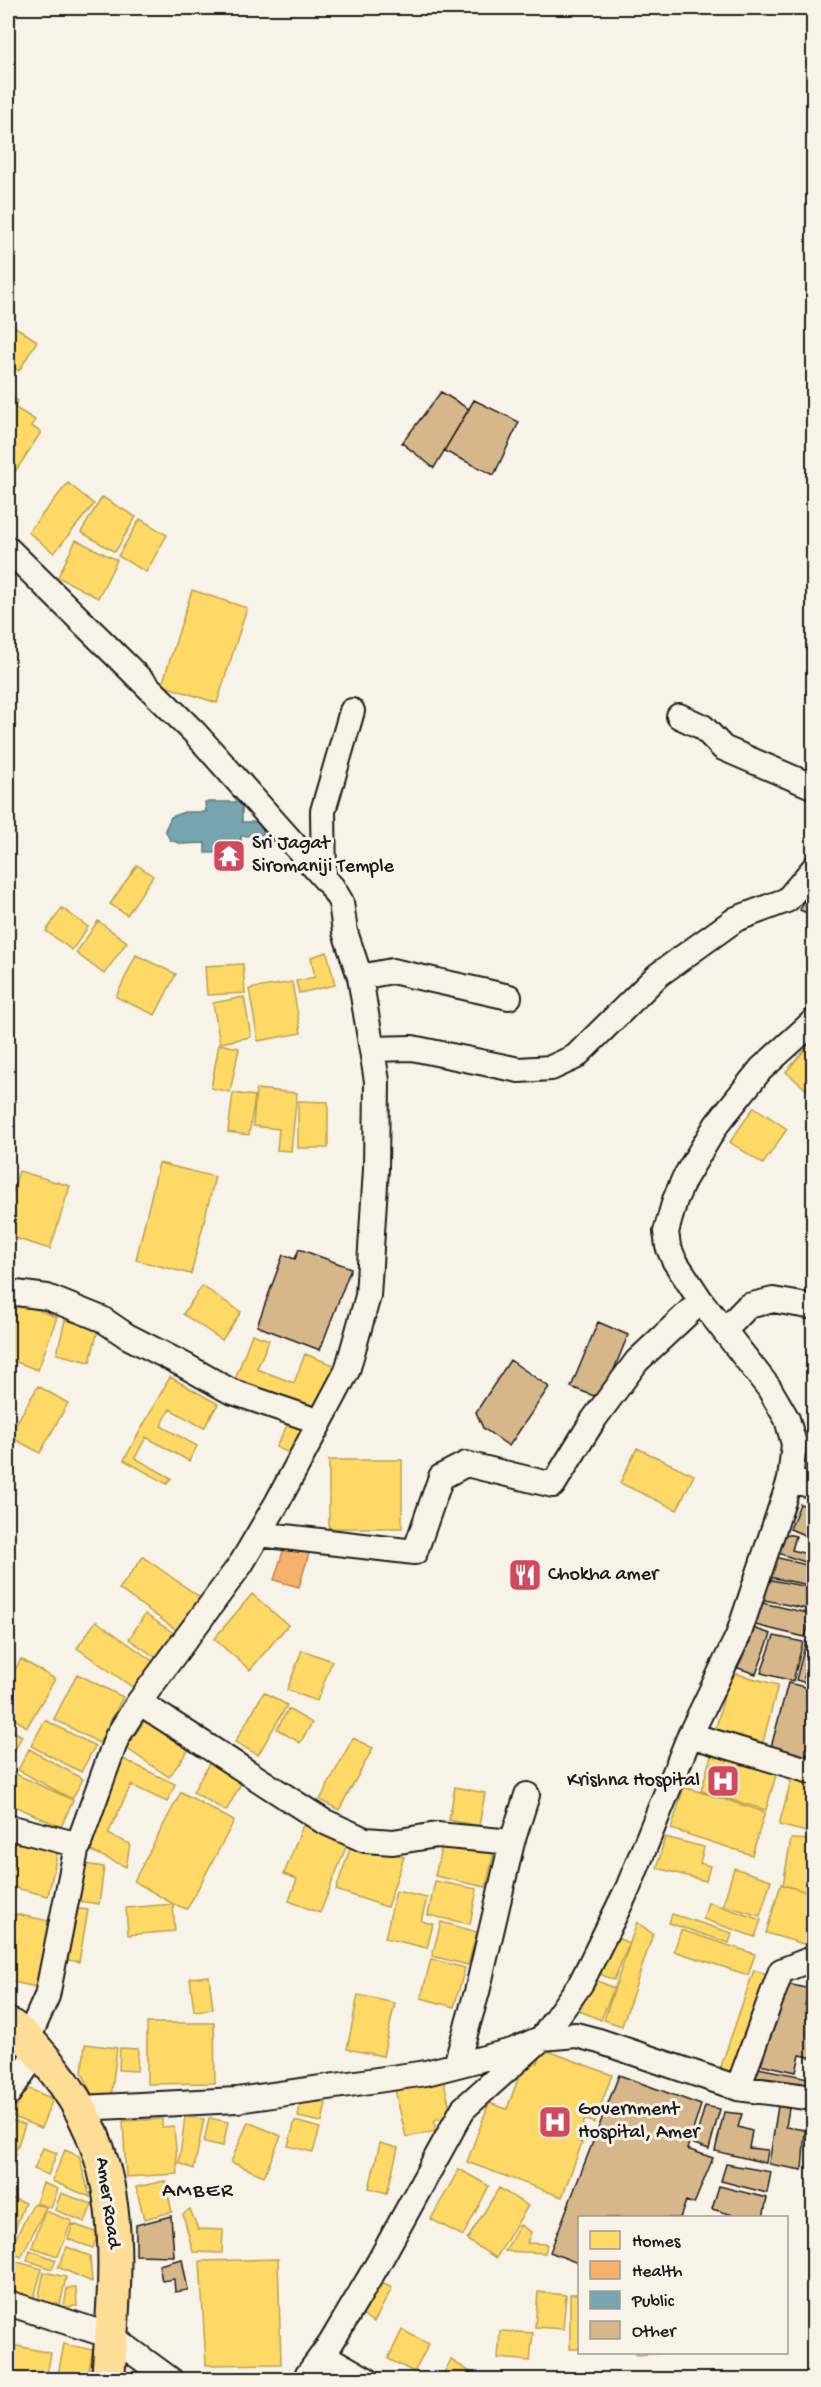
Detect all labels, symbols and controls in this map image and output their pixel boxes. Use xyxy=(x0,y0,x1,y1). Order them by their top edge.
place label: Sri Jagat Siromaniji Temple xyxy=(252,833,395,879)
temple icon: Sri Jagat Siromaniji Temple xyxy=(211,838,247,874)
restaurant icon: Chokha amer xyxy=(507,1557,543,1593)
place label: Chokha amer xyxy=(548,1564,660,1587)
hospital icon: Krishna Hospital xyxy=(705,1763,741,1799)
place label: Krishna Hospital xyxy=(567,1770,700,1793)
place label: Government Hospital, Amer xyxy=(578,2099,701,2145)
hospital icon: Government Hospital, Amer xyxy=(537,2104,573,2140)
street label: Amer Road xyxy=(89,2156,125,2252)
district label: AMBER xyxy=(162,2179,234,2205)
legend xyxy=(578,2216,788,2354)
text: Homes xyxy=(632,2232,682,2253)
text: Health xyxy=(632,2262,683,2283)
text: Public xyxy=(631,2292,675,2313)
text: Other xyxy=(632,2322,677,2343)

